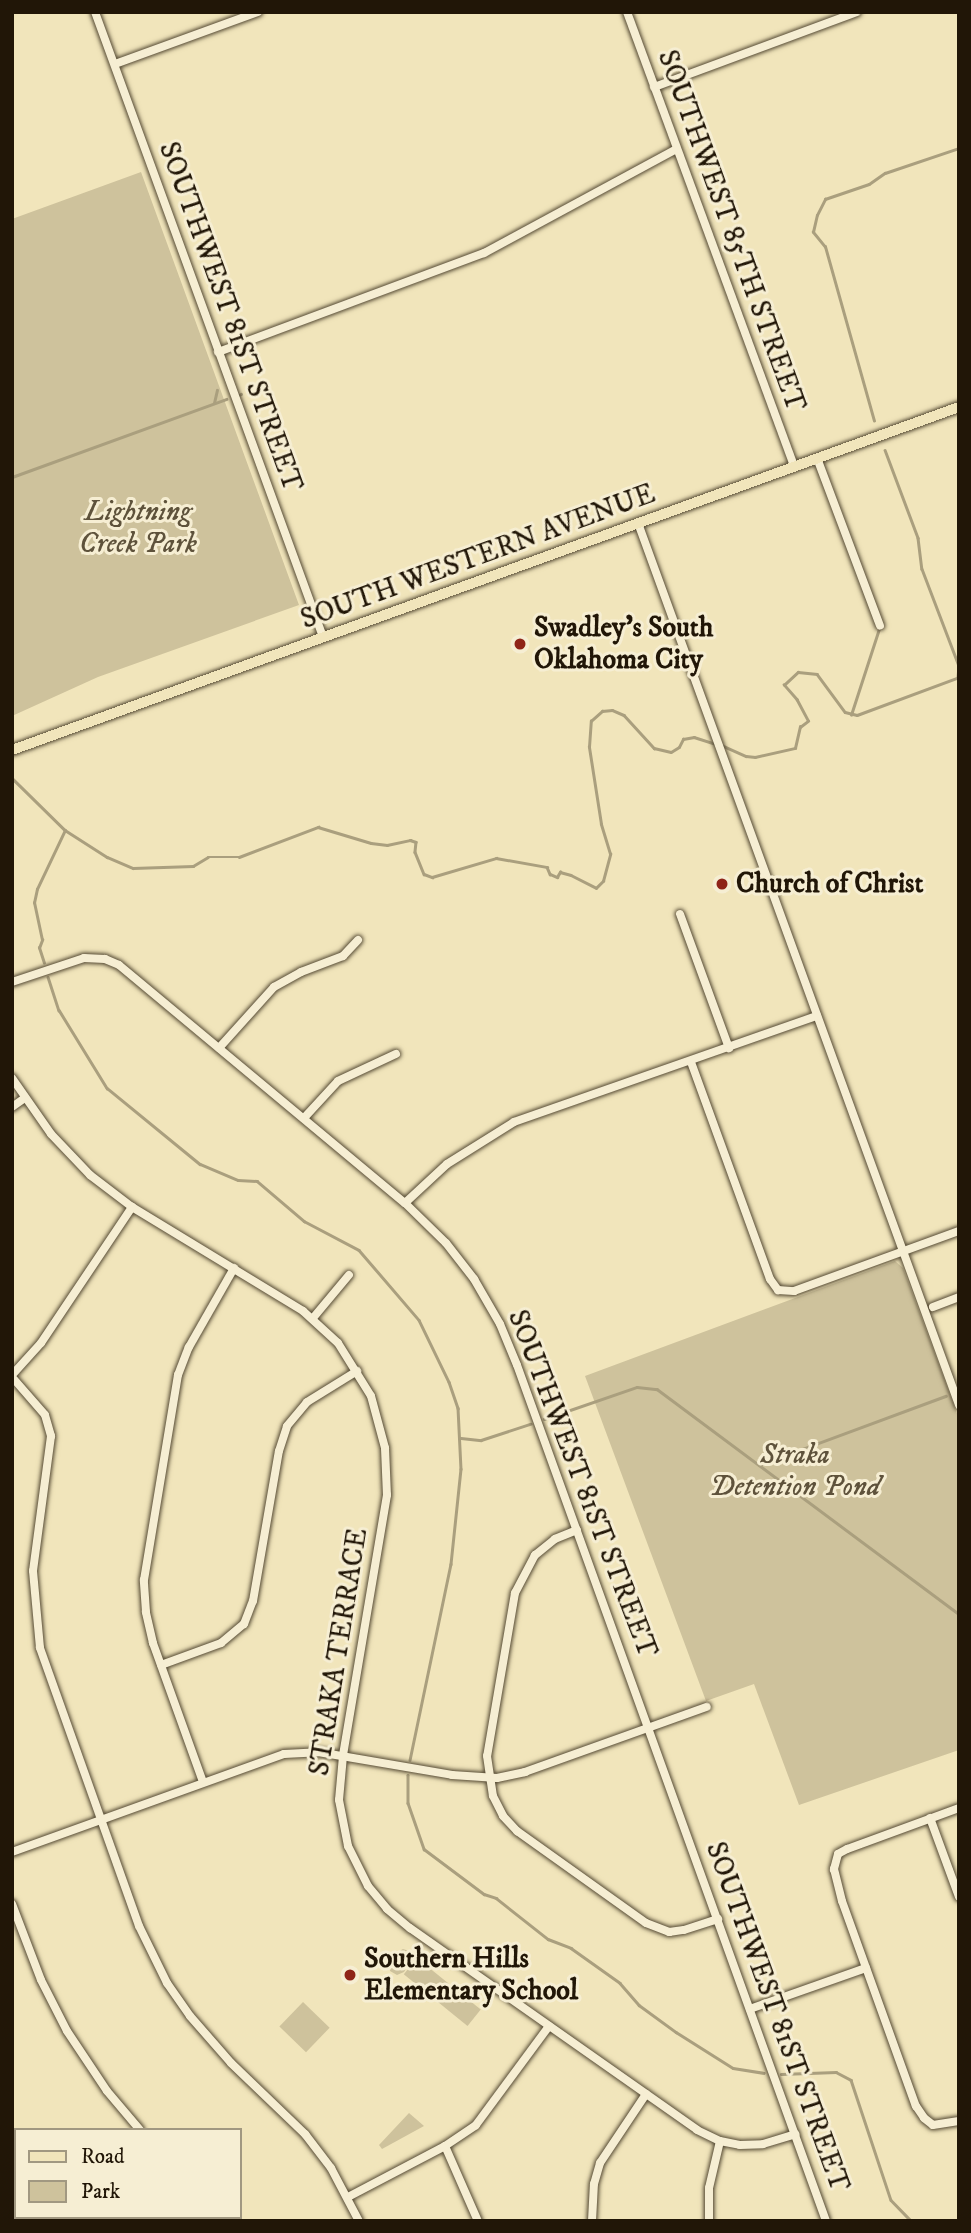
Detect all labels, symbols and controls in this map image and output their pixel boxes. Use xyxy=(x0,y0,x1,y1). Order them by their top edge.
street label: SOUTHWEST 85TH STREET xyxy=(650,46,812,416)
street label: SOUTHWEST 81ST STREET xyxy=(151,138,309,496)
street label: SOUTH WESTERN AVENUE xyxy=(296,477,660,637)
park label: Lightning Creek Park xyxy=(79,495,197,561)
place label: Swadley’s South Oklahoma City xyxy=(534,611,713,677)
marker: Swadley’s South Oklahoma City xyxy=(512,636,528,652)
place label: Church of Christ xyxy=(736,867,923,901)
marker: Church of Christ xyxy=(714,876,730,892)
street label: SOUTHWEST 81ST STREET xyxy=(500,1305,664,1663)
park label: Straka Detention Pond xyxy=(710,1438,880,1504)
street label: STRAKA TERRACE xyxy=(303,1526,375,1778)
street label: SOUTHWEST 81ST STREET xyxy=(698,1838,856,2196)
place label: Southern Hills Elementary School xyxy=(364,1942,578,2008)
marker: Southern Hills Elementary School xyxy=(342,1967,358,1983)
legend xyxy=(14,2128,242,2219)
text: Road xyxy=(81,2144,125,2170)
text: Park xyxy=(81,2179,120,2205)

